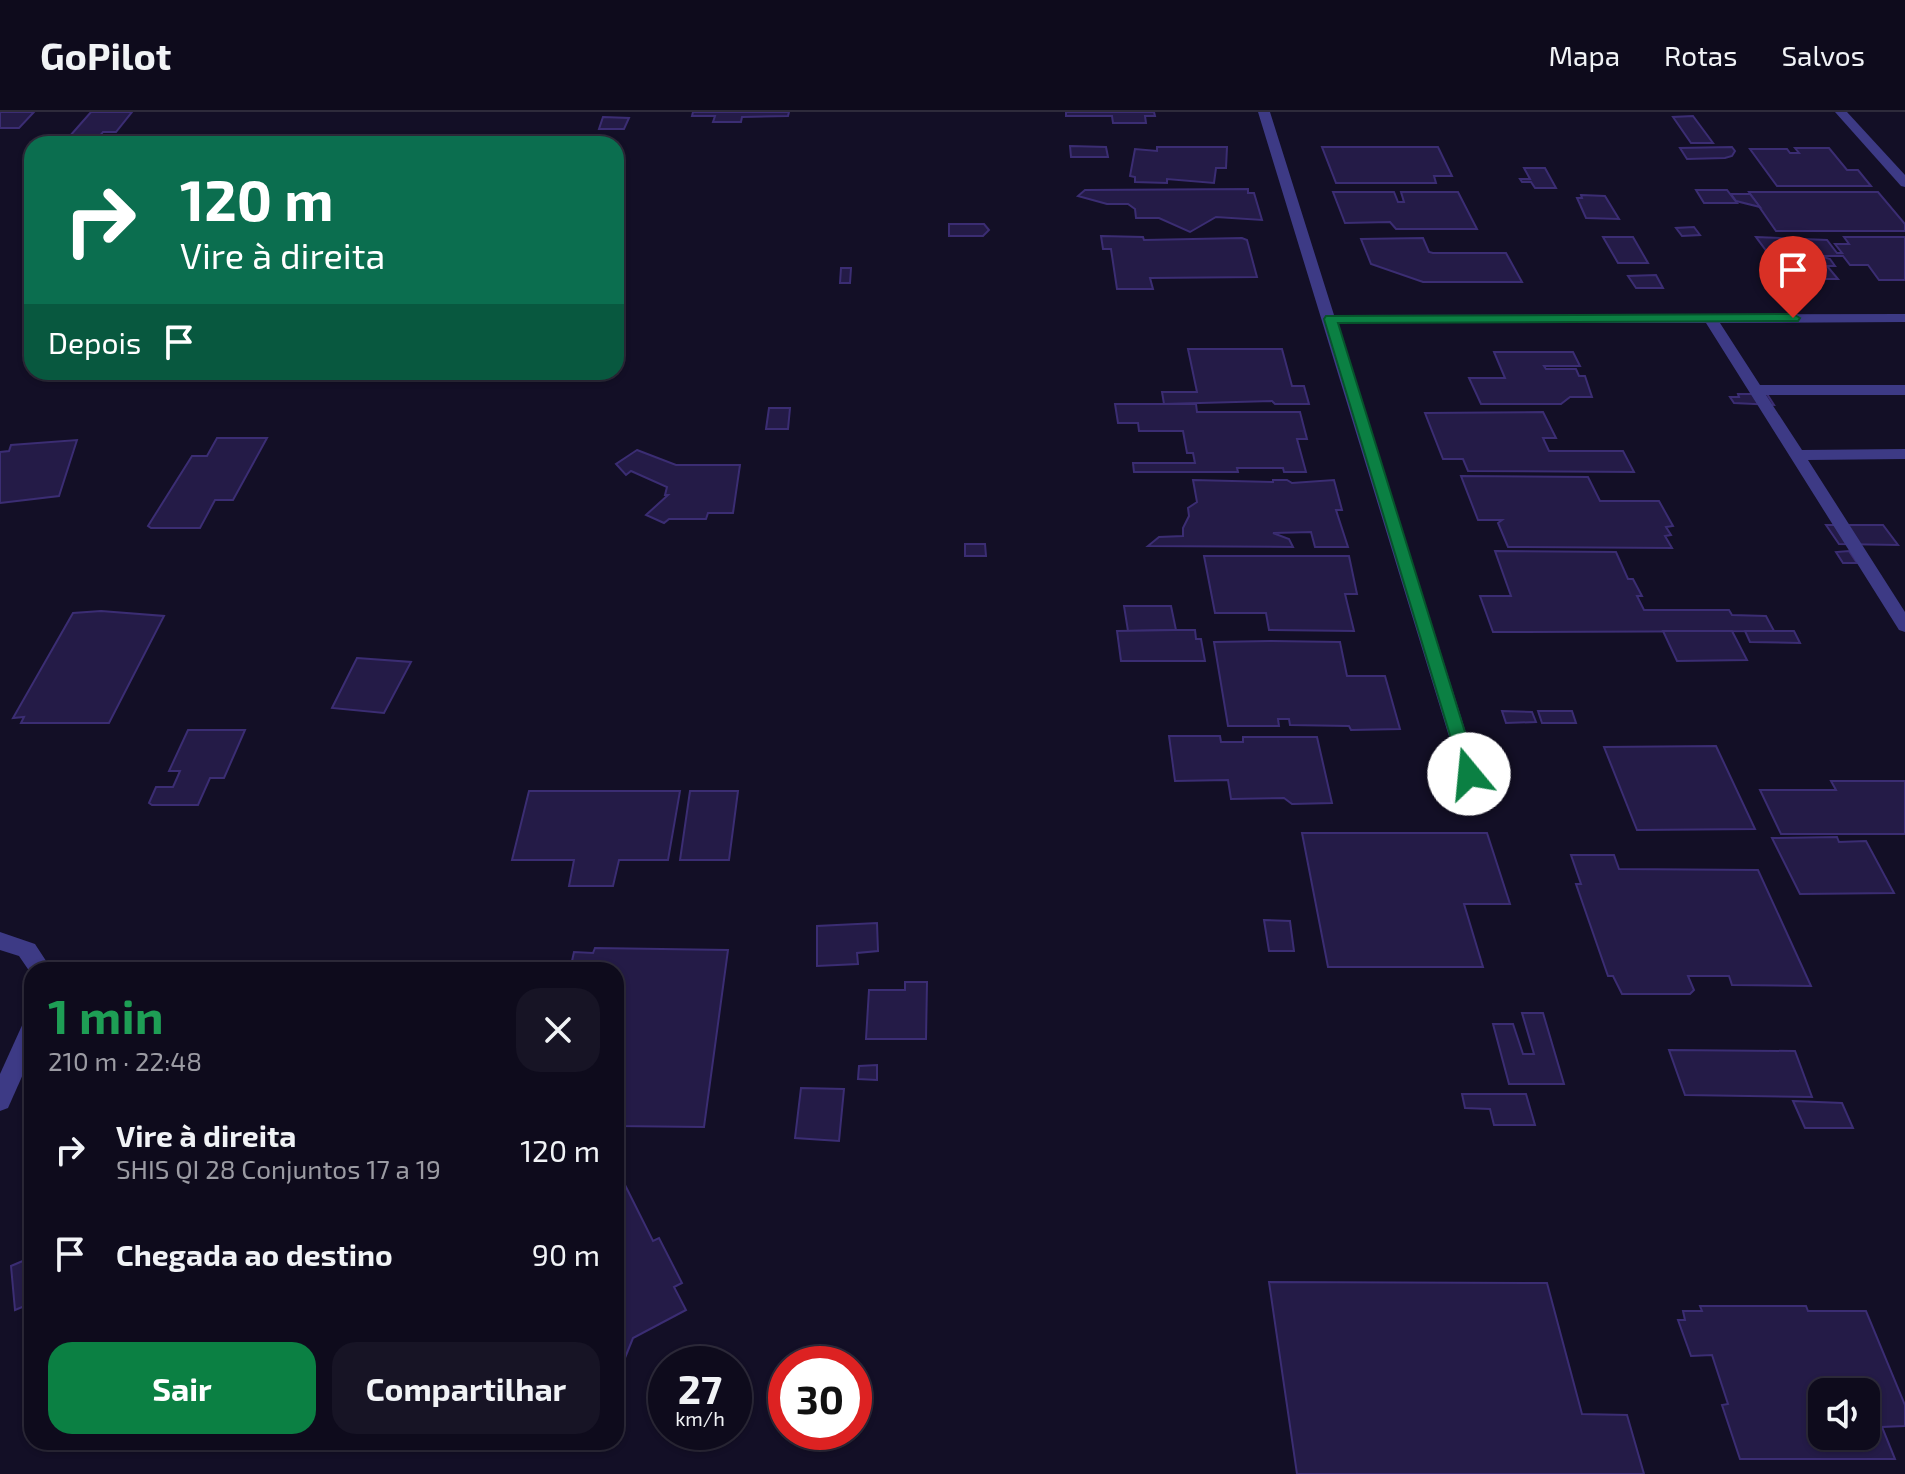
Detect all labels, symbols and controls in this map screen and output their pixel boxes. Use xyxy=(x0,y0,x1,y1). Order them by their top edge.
text: GoPilot xyxy=(40,32,171,78)
text: Mapa xyxy=(1549,38,1620,72)
text: Rotas xyxy=(1664,38,1737,72)
text: Salvos xyxy=(1781,38,1865,72)
text: 120 m xyxy=(180,165,334,232)
icon: right xyxy=(48,168,152,272)
text: Vire à direita xyxy=(180,233,385,276)
pin xyxy=(1759,236,1827,318)
icon: arrive xyxy=(1771,248,1815,292)
icon: arrive xyxy=(157,320,201,364)
text: Depois xyxy=(48,324,141,360)
position arrow xyxy=(1427,732,1511,816)
text: 1 min xyxy=(48,986,164,1044)
button: close xyxy=(516,988,600,1072)
text: 210 m · 22:48 xyxy=(48,1045,202,1076)
text: Vire à direita xyxy=(116,1117,296,1153)
icon: right xyxy=(48,1128,92,1172)
text: 120 m xyxy=(520,1132,600,1168)
text: SHIS QI 28 Conjuntos 17 a 19 xyxy=(116,1153,441,1184)
icon: arrive xyxy=(48,1232,92,1276)
text: Chegada ao destino xyxy=(116,1236,393,1272)
text: 90 m xyxy=(532,1236,600,1272)
button: Sair xyxy=(48,1342,316,1434)
button: Compartilhar xyxy=(332,1342,600,1434)
speed limit sign: 30 xyxy=(768,1346,872,1450)
text: 27 xyxy=(678,1364,722,1412)
map controls xyxy=(1808,1378,1880,1450)
button: sound xyxy=(1808,1378,1880,1450)
text: km/h xyxy=(675,1406,725,1430)

